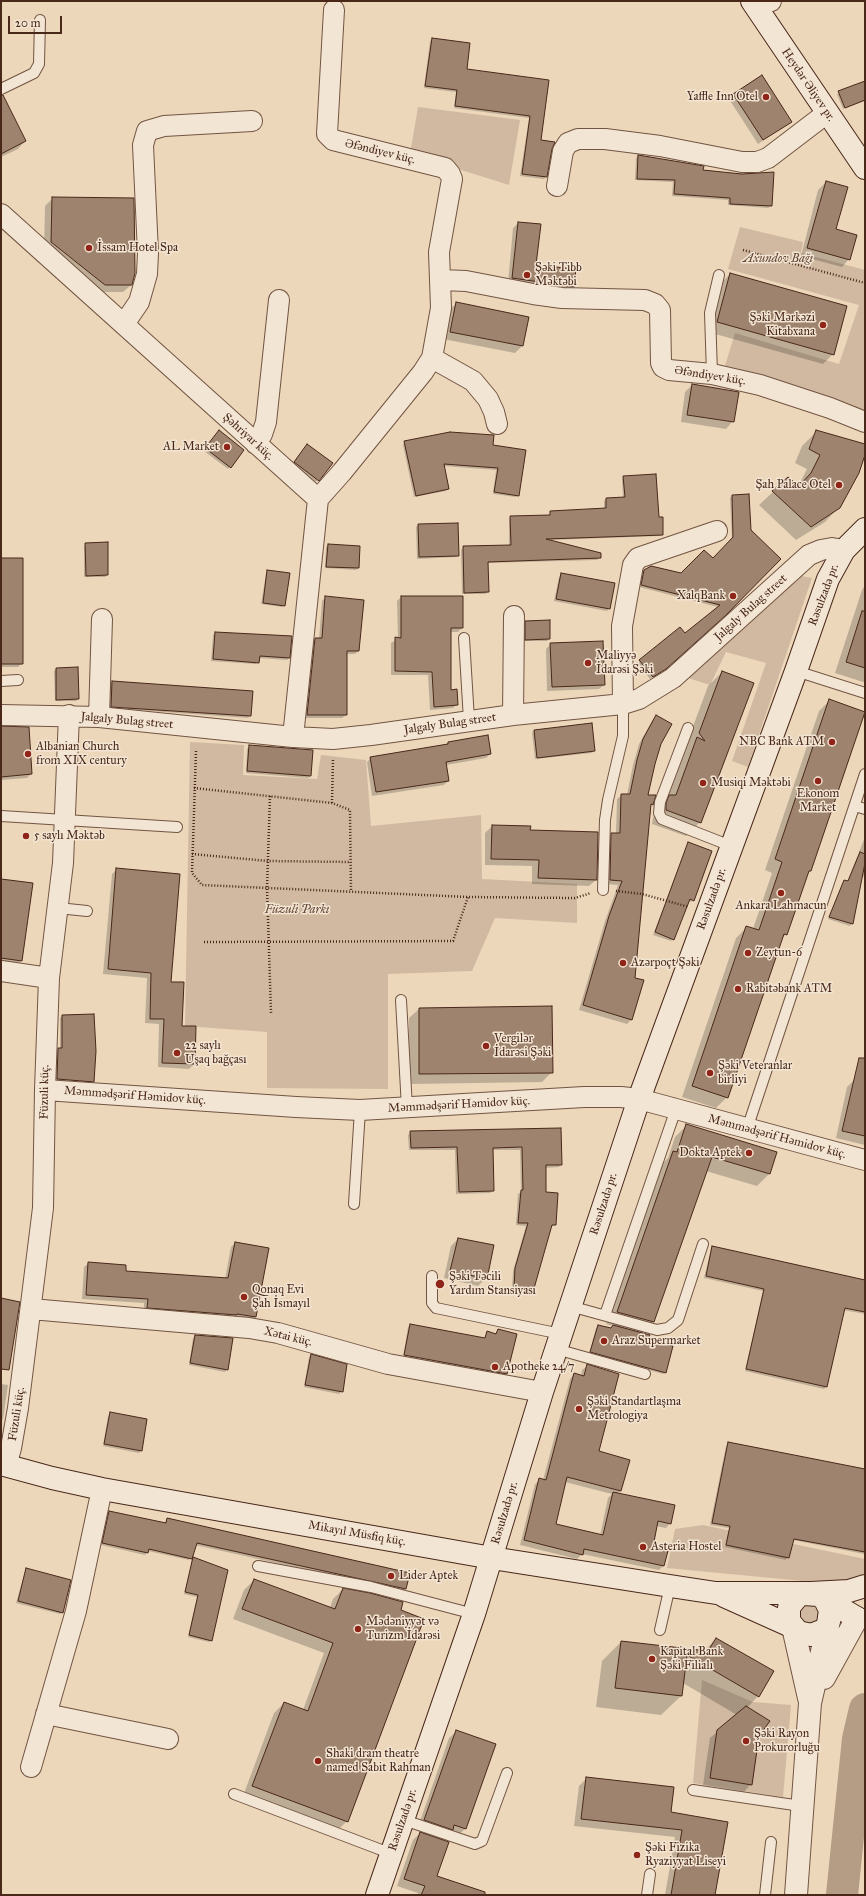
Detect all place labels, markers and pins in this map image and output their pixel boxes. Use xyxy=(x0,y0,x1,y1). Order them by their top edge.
place label: Yaffle Inn Otel xyxy=(687,90,758,104)
marker: Yaffle Inn Otel xyxy=(761,92,771,102)
place label: İssam Hotel Spa xyxy=(97,241,178,255)
marker: İssam Hotel Spa xyxy=(84,243,94,253)
place label: Şəki Tibb Məktəbi xyxy=(535,261,582,289)
marker: Şəki Tibb Məktəbi xyxy=(522,270,532,280)
place label: Şəki Mərkəzi Kitabxana xyxy=(749,311,815,339)
marker: Şəki Mərkəzi Kitabxana xyxy=(818,320,828,330)
place label: AL Market xyxy=(163,440,219,454)
marker: AL Market xyxy=(222,442,232,452)
place label: Şah Palace Otel xyxy=(755,478,831,492)
marker: Şah Palace Otel xyxy=(834,480,844,490)
place label: XalqBank xyxy=(677,589,725,603)
marker: XalqBank xyxy=(728,591,738,601)
place label: Maliyyə İdarəsi Şəki xyxy=(596,649,653,677)
marker: Maliyyə İdarəsi Şəki xyxy=(583,658,593,668)
place label: NBC Bank ATM xyxy=(739,735,824,749)
marker: NBC Bank ATM xyxy=(827,737,837,747)
place label: Albanian Church from XIX century xyxy=(36,740,127,768)
marker: Albanian Church from XIX century xyxy=(23,749,33,759)
place label: Musiqi Məktəbi xyxy=(711,776,791,790)
marker: Ekonom Market xyxy=(813,776,823,786)
marker: Musiqi Məktəbi xyxy=(698,778,708,788)
place label: Ekonom Market xyxy=(797,787,839,815)
place label: 5 saylı Məktəb xyxy=(34,829,105,843)
marker: 5 saylı Məktəb xyxy=(21,831,31,841)
marker: Ankara Lahmacun xyxy=(776,888,786,898)
place label: Ankara Lahmacun xyxy=(735,899,827,913)
place label: Zeytun-6 xyxy=(756,946,802,960)
marker: Zeytun-6 xyxy=(743,948,753,958)
place label: Azərpoçt Şəki xyxy=(631,956,700,970)
marker: Azərpoçt Şəki xyxy=(618,958,628,968)
place label: Rabitəbank ATM xyxy=(746,982,832,996)
marker: Rabitəbank ATM xyxy=(733,984,743,994)
place label: Vergilər İdarəsi Şəki xyxy=(494,1032,551,1060)
place label: 22 saylı Uşaq bağçası xyxy=(185,1039,247,1067)
marker: Vergilər İdarəsi Şəki xyxy=(481,1041,491,1051)
marker: 22 saylı Uşaq bağçası xyxy=(172,1048,182,1058)
place label: Şəki Veteranlar birliyi xyxy=(718,1059,792,1087)
marker: Şəki Veteranlar birliyi xyxy=(705,1068,715,1078)
place label: Dokta Aptek xyxy=(679,1146,741,1160)
marker: Dokta Aptek xyxy=(744,1148,754,1158)
place label: Şəki Təcili Yardım Stansiyası xyxy=(449,1270,536,1298)
marker: Şəki Təcili Yardım Stansiyası xyxy=(434,1278,446,1290)
place label: Qonaq Evi Şah İsmayıl xyxy=(252,1283,310,1311)
marker: Qonaq Evi Şah İsmayıl xyxy=(239,1292,249,1302)
place label: Araz Supermarket xyxy=(612,1334,701,1348)
marker: Araz Supermarket xyxy=(599,1336,609,1346)
place label: Apotheke 24/7 xyxy=(503,1360,574,1374)
marker: Apotheke 24/7 xyxy=(490,1362,500,1372)
place label: Şəki Standartlaşma Metrologiya xyxy=(587,1395,681,1423)
marker: Şəki Standartlaşma Metrologiya xyxy=(574,1404,584,1414)
place label: Asteria Hostel xyxy=(651,1540,721,1554)
marker: Asteria Hostel xyxy=(638,1542,648,1552)
place label: Lider Aptek xyxy=(399,1569,458,1583)
marker: Lider Aptek xyxy=(386,1571,396,1581)
place label: Mədəniyyət və Turizm İdarəsi xyxy=(366,1615,440,1643)
marker: Mədəniyyət və Turizm İdarəsi xyxy=(353,1624,363,1634)
place label: Kapital Bank Şəki Filialı xyxy=(660,1645,723,1673)
marker: Kapital Bank Şəki Filialı xyxy=(647,1654,657,1664)
place label: Şəki Rayon Prokurorluğu xyxy=(754,1727,820,1755)
marker: Şəki Rayon Prokurorluğu xyxy=(741,1736,751,1746)
place label: Shaki dram theatre named Sabit Rahman xyxy=(326,1747,431,1775)
marker: Shaki dram theatre named Sabit Rahman xyxy=(313,1756,323,1766)
place label: Şəki Fizika Ryaziyyat Liseyi xyxy=(645,1841,726,1869)
marker: Şəki Fizika Ryaziyyat Liseyi xyxy=(632,1850,642,1860)

